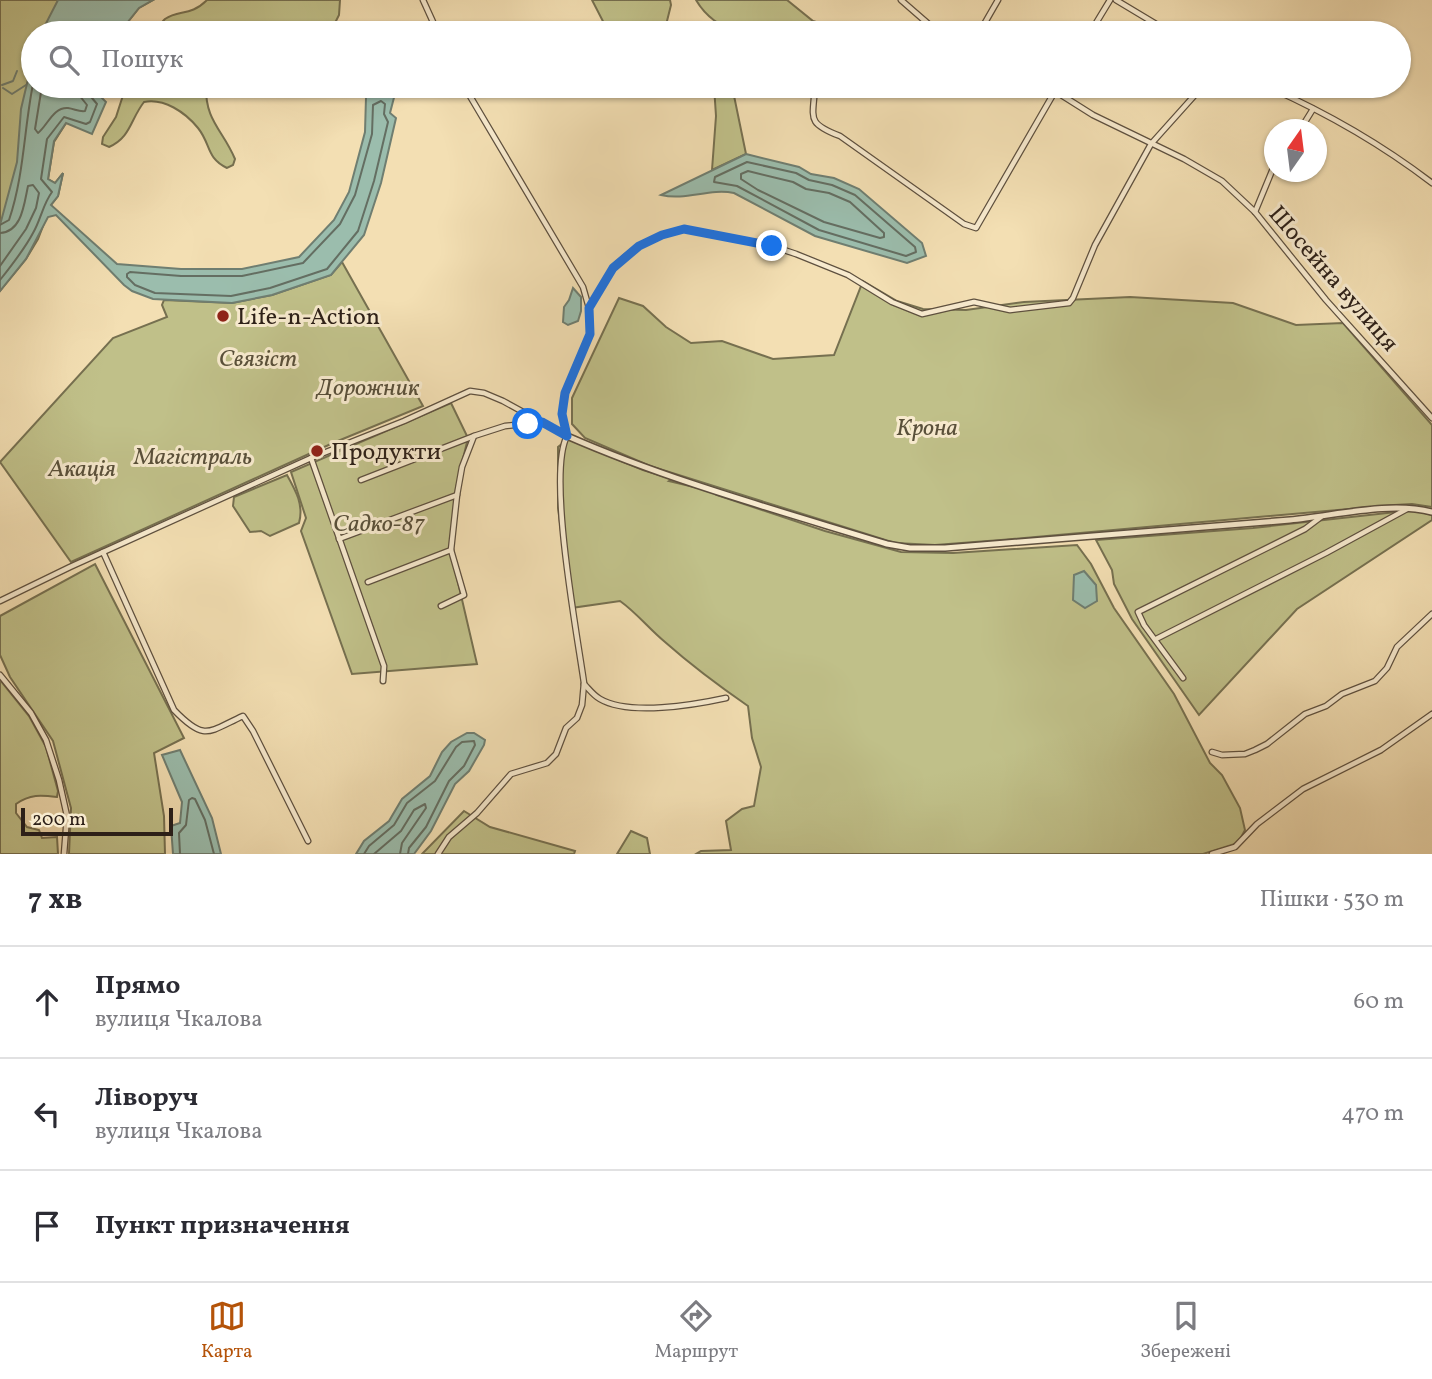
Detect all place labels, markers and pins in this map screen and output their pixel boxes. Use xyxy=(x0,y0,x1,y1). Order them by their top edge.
place label: Life-n-Action xyxy=(237,301,380,335)
marker: Life-n-Action xyxy=(215,308,231,324)
place label: Продукти xyxy=(331,436,441,470)
marker: Продукти xyxy=(309,443,325,459)

